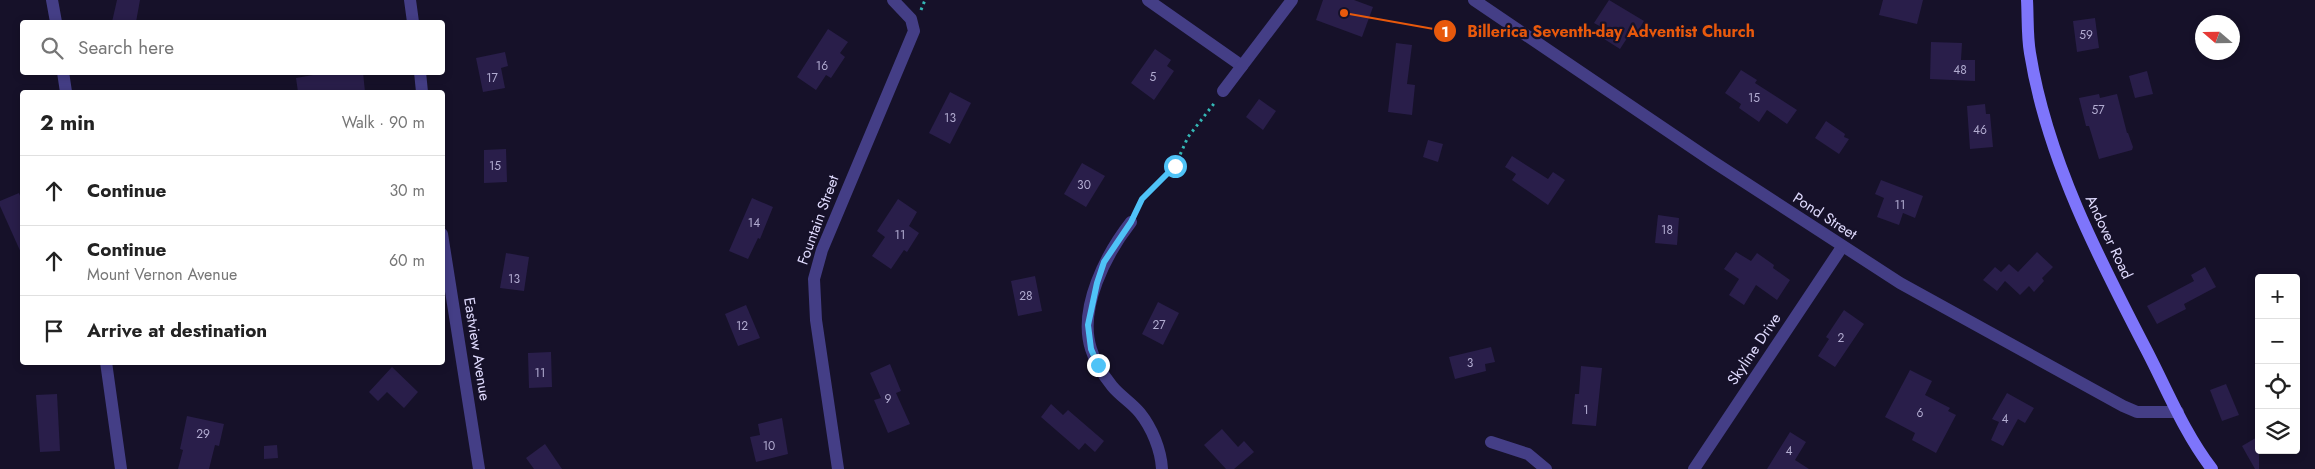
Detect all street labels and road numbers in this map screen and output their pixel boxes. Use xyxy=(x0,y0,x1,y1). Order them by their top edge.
street label: Fountain Street xyxy=(792,172,845,268)
street label: Pond Street xyxy=(1789,187,1862,245)
street label: Andover Road xyxy=(2080,191,2138,283)
street label: Eastview Avenue xyxy=(458,296,496,403)
street label: Skyline Drive xyxy=(1722,308,1786,389)

